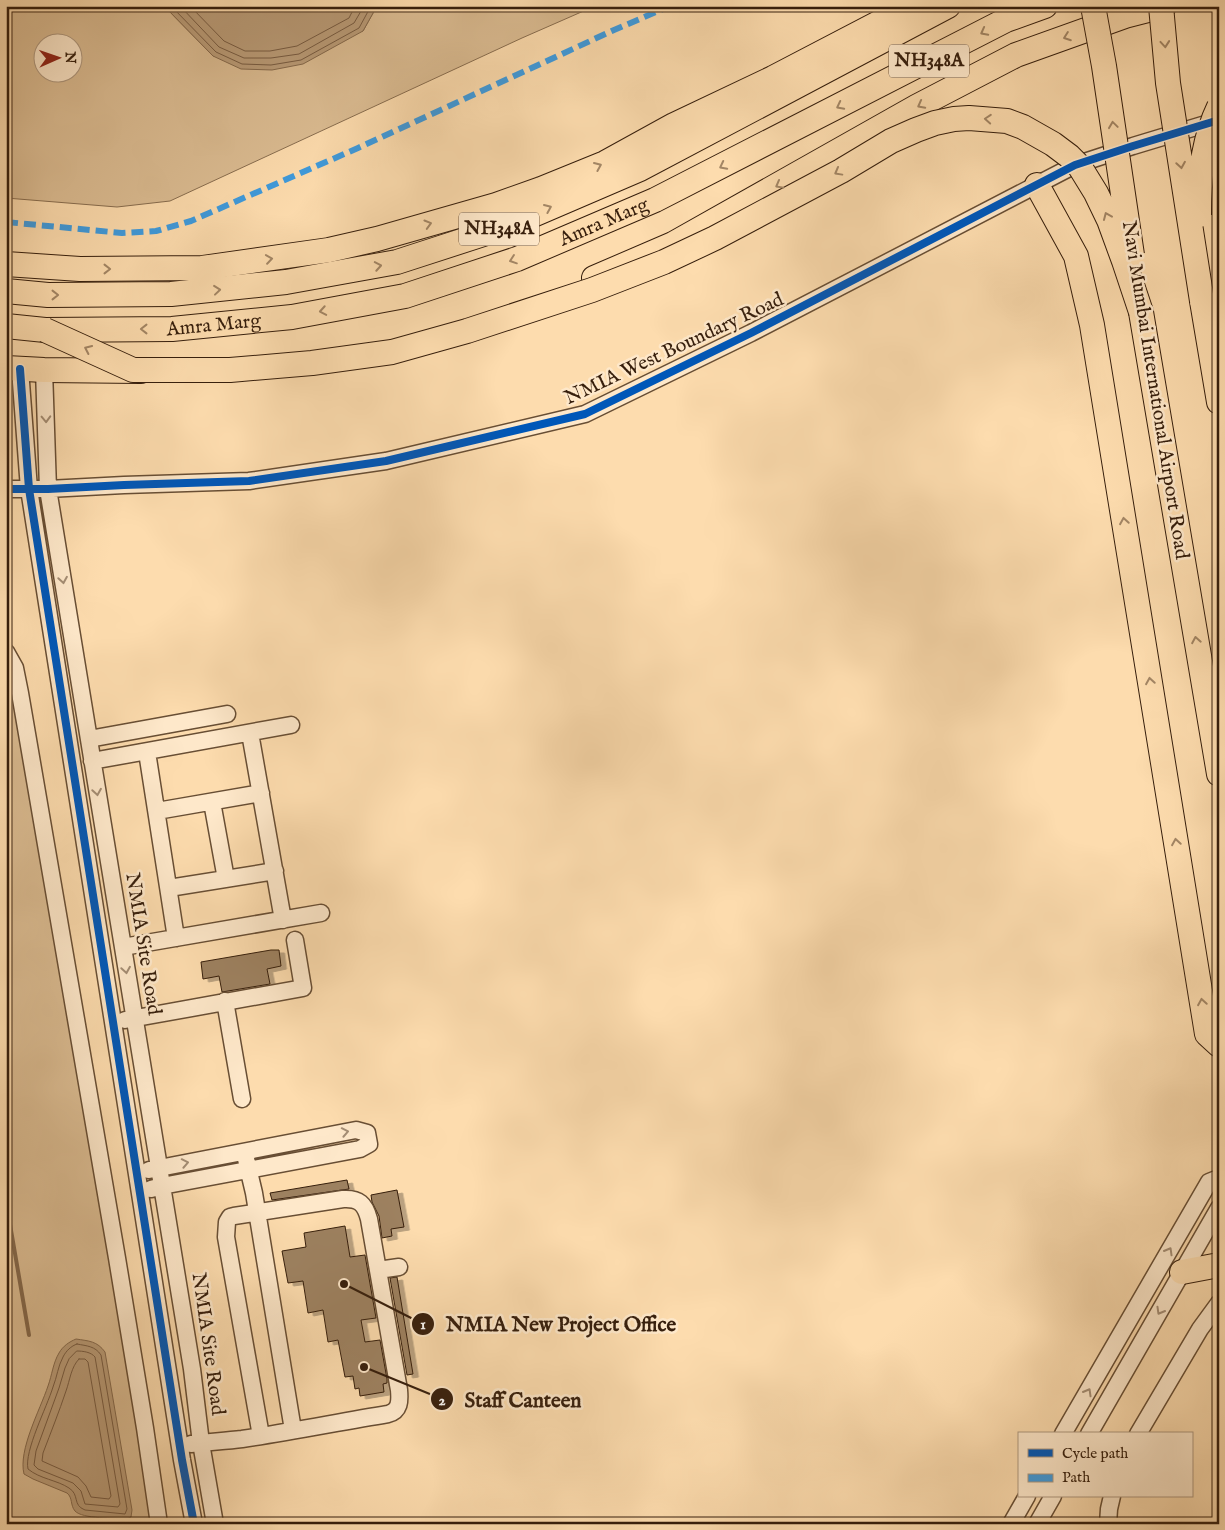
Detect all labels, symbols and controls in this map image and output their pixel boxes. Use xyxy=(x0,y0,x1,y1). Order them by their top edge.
one-way arrow xyxy=(981,26,990,36)
one-way arrow xyxy=(1064,31,1072,41)
north arrow xyxy=(32,32,82,82)
one-way arrow xyxy=(1159,41,1170,49)
road number: NH348A xyxy=(889,44,969,78)
text: N xyxy=(61,50,79,64)
one-way arrow xyxy=(917,99,926,109)
one-way arrow xyxy=(836,100,845,110)
one-way arrow xyxy=(984,114,992,125)
one-way arrow xyxy=(1108,121,1119,129)
one-way arrow xyxy=(719,160,728,170)
one-way arrow xyxy=(593,162,602,172)
one-way arrow xyxy=(1175,162,1186,170)
one-way arrow xyxy=(834,166,843,176)
one-way arrow xyxy=(775,178,784,188)
street label: Amra Marg xyxy=(554,191,653,252)
one-way arrow xyxy=(543,204,552,215)
road number: NH348A xyxy=(459,212,539,245)
one-way arrow xyxy=(1102,212,1113,221)
street label: Navi Mumbai International Airport Road xyxy=(1116,219,1194,561)
one-way arrow xyxy=(423,220,431,230)
one-way arrow xyxy=(265,254,273,265)
one-way arrow xyxy=(510,254,518,264)
one-way arrow xyxy=(373,261,382,271)
one-way arrow xyxy=(104,264,112,274)
one-way arrow xyxy=(213,285,221,296)
street label: NMIA West Boundary Road xyxy=(560,287,788,411)
one-way arrow xyxy=(52,290,59,300)
one-way arrow xyxy=(319,305,327,315)
street label: Amra Marg xyxy=(164,308,263,342)
one-way arrow xyxy=(140,324,148,334)
one-way arrow xyxy=(84,345,93,356)
one-way arrow xyxy=(40,415,51,423)
one-way arrow xyxy=(1119,516,1129,525)
one-way arrow xyxy=(57,576,68,584)
one-way arrow xyxy=(1192,636,1202,644)
one-way arrow xyxy=(1145,677,1156,685)
one-way arrow xyxy=(92,788,102,797)
one-way arrow xyxy=(1171,837,1181,846)
street label: NMIA Site Road xyxy=(119,871,167,1017)
one-way arrow xyxy=(121,966,131,974)
one-way arrow xyxy=(1197,998,1207,1006)
one-way arrow xyxy=(340,1128,349,1138)
one-way arrow xyxy=(181,1158,189,1169)
one-way arrow xyxy=(1163,1247,1173,1256)
street label: NMIA Site Road xyxy=(186,1271,230,1417)
one-way arrow xyxy=(1156,1305,1166,1314)
callout: NMIA New Project Office xyxy=(411,1306,686,1342)
text: NMIA New Project Office xyxy=(445,1312,677,1339)
text: 1 xyxy=(420,1315,426,1334)
callout: Staff Canteen xyxy=(430,1381,592,1417)
text: Staff Canteen xyxy=(464,1388,582,1415)
one-way arrow xyxy=(1081,1388,1091,1397)
text: 2 xyxy=(438,1391,446,1410)
legend xyxy=(1018,1432,1192,1498)
text: Cycle path xyxy=(1062,1444,1128,1463)
text: Path xyxy=(1062,1468,1090,1487)

